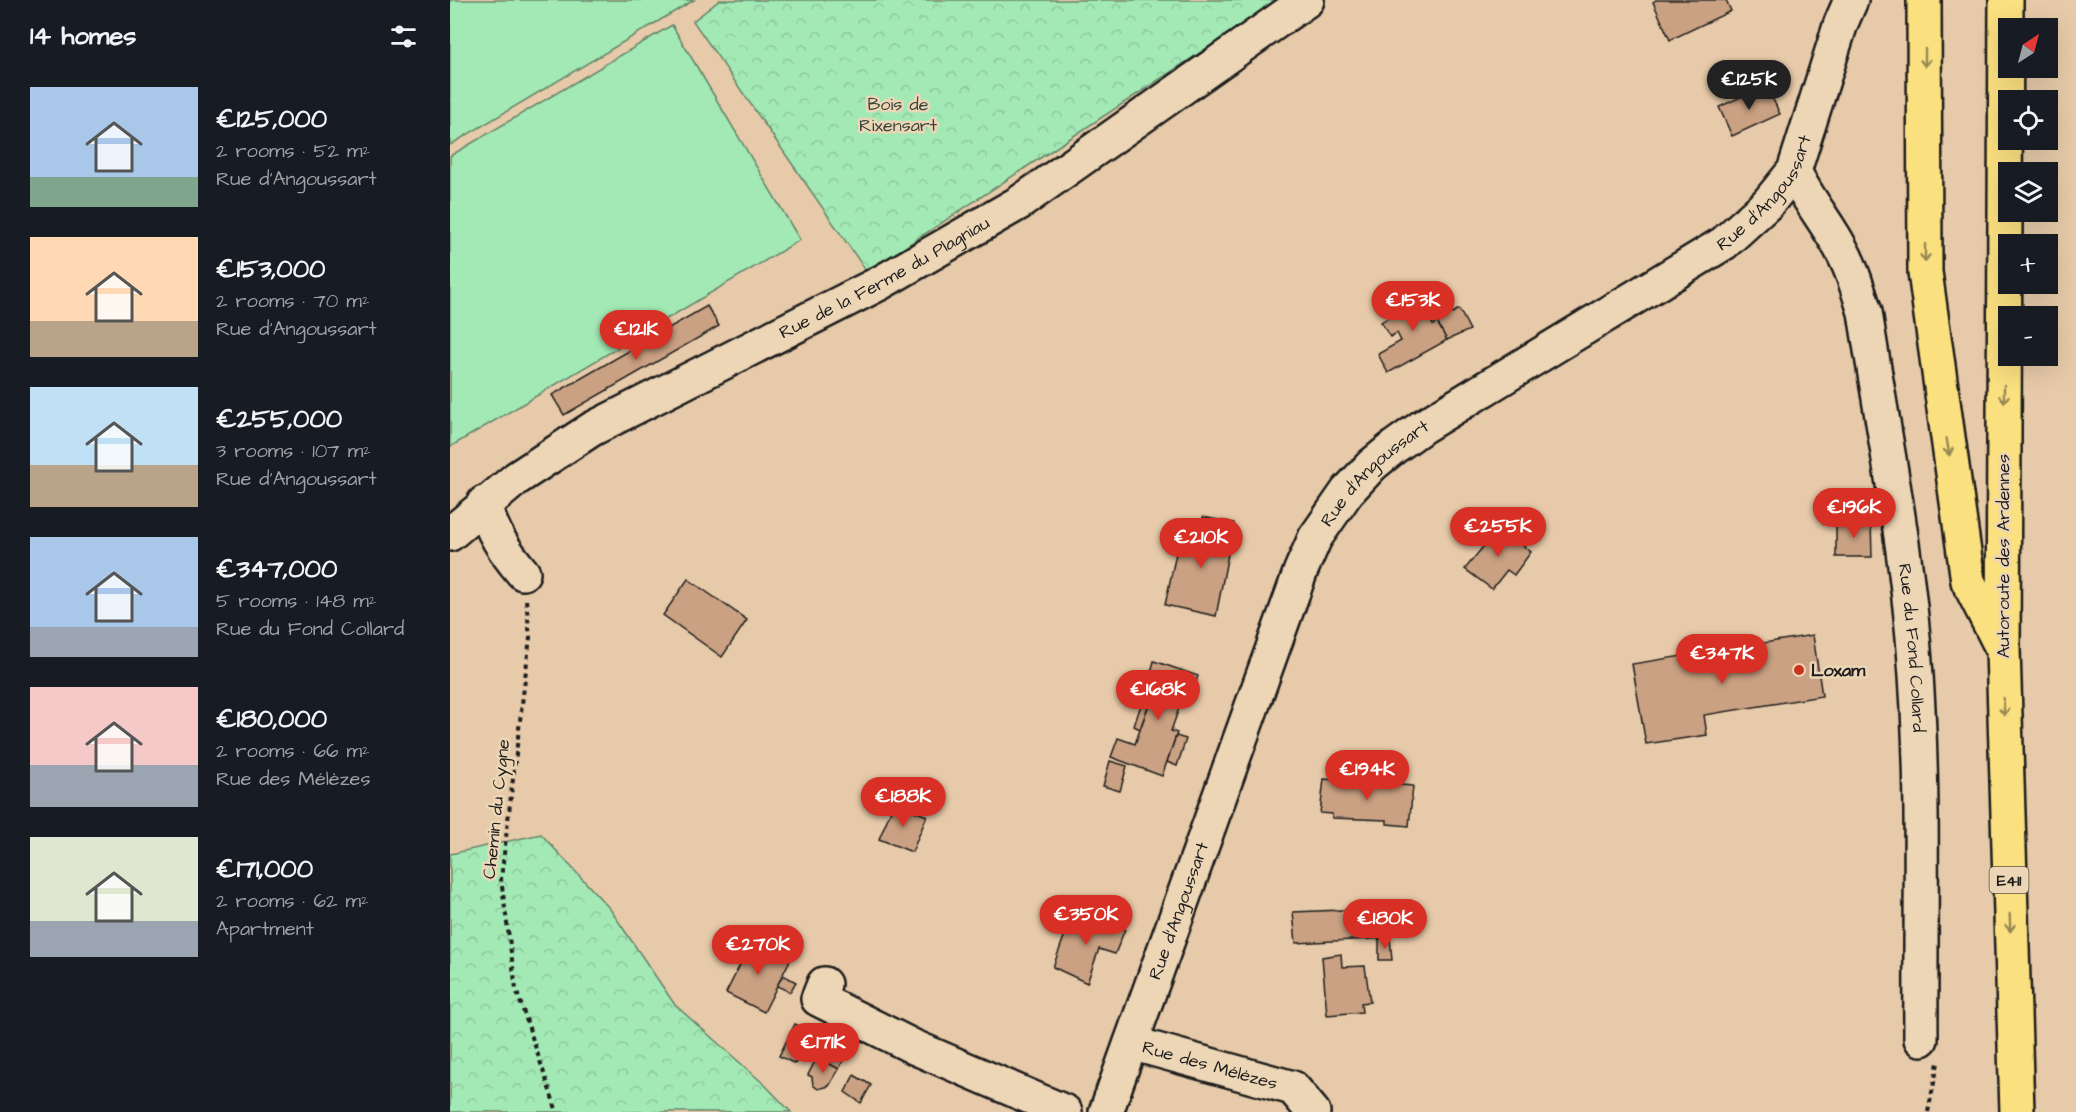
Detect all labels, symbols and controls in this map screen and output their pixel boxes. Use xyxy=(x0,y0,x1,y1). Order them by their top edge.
text: 14 homes xyxy=(30,18,136,54)
north arrow xyxy=(1998,18,2058,78)
map controls xyxy=(1998,18,2058,366)
icon: filters xyxy=(387,20,420,53)
one-way arrow xyxy=(1919,48,1931,68)
pin: €125K xyxy=(1707,60,1791,111)
text: €125K xyxy=(1721,65,1777,93)
button: locate xyxy=(1998,90,2058,150)
park label: Bois de Rixensart xyxy=(859,92,938,138)
text: €125,000 xyxy=(216,101,327,137)
icon: home xyxy=(78,111,150,183)
street label: Rue d'Angoussart xyxy=(1712,131,1818,258)
text: 2 rooms · 52 m² xyxy=(216,137,370,165)
button: layers xyxy=(1998,162,2058,222)
text: Rue d'Angoussart xyxy=(216,165,377,193)
street label: Rue de la Ferme du Plagniau xyxy=(775,211,994,345)
button: + xyxy=(1998,234,2058,294)
one-way arrow xyxy=(1919,243,1931,263)
text: €153,000 xyxy=(216,251,325,287)
icon: home xyxy=(78,261,150,333)
pin: €153K xyxy=(1371,281,1455,332)
text: €153K xyxy=(1386,286,1440,314)
text: 2 rooms · 70 m² xyxy=(216,287,369,315)
button: − xyxy=(1998,306,2058,366)
pin: €121K xyxy=(594,310,678,361)
text: Rue d'Angoussart xyxy=(216,315,377,343)
text: €121K xyxy=(614,315,658,343)
one-way arrow xyxy=(1998,384,2010,404)
text: €255,000 xyxy=(216,401,342,437)
icon: home xyxy=(78,411,150,483)
street label: Rue d'Angoussart xyxy=(1315,413,1434,532)
one-way arrow xyxy=(1943,436,1954,456)
text: 3 rooms · 107 m² xyxy=(216,437,371,465)
street label: Autoroute des Ardennes xyxy=(1991,454,2016,658)
text: Rue d'Angoussart xyxy=(216,465,377,493)
pin: €196K xyxy=(1812,488,1896,539)
text: €196K xyxy=(1827,493,1881,521)
pin: €255K xyxy=(1456,507,1540,558)
text: €255K xyxy=(1464,512,1532,540)
pin: €210K xyxy=(1159,518,1243,569)
text: €210K xyxy=(1174,523,1228,551)
text: €347,000 xyxy=(216,551,337,587)
icon: home xyxy=(78,561,150,633)
street label: Rue du Fond Collard xyxy=(1892,562,1931,733)
text: 5 rooms · 148 m² xyxy=(216,587,376,615)
text: Rue du Fond Collard xyxy=(216,615,404,643)
pin: €347K xyxy=(1680,634,1764,685)
text: €347K xyxy=(1690,639,1754,667)
place label: Loxam xyxy=(1811,658,1866,683)
marker: Loxam xyxy=(1792,663,1806,677)
pin: €168K xyxy=(1116,670,1200,721)
text: €168K xyxy=(1130,675,1186,703)
one-way arrow xyxy=(1998,697,2010,717)
text: €180,000 xyxy=(216,701,327,737)
icon: home xyxy=(78,711,150,783)
text: 2 rooms · 66 m² xyxy=(216,737,370,765)
street label: Chemin du Cygne xyxy=(477,738,517,880)
pin: €194K xyxy=(1325,750,1409,801)
text: €194K xyxy=(1339,755,1395,783)
text: Rue des Mélèzes xyxy=(216,765,370,793)
pin: €188K xyxy=(861,777,945,828)
text: €188K xyxy=(875,782,931,810)
street label: Rue d'Angoussart xyxy=(1143,838,1215,983)
text: €171,000 xyxy=(216,851,313,887)
icon: home xyxy=(78,861,150,933)
road number: E411 xyxy=(1990,867,2028,893)
text: 2 rooms · 62 m² xyxy=(216,887,368,915)
pin: €350K xyxy=(1044,895,1128,946)
pin: €180K xyxy=(1343,899,1427,950)
text: €350K xyxy=(1054,900,1118,928)
text: €180K xyxy=(1357,904,1413,932)
one-way arrow xyxy=(2004,913,2016,933)
text: Apartment xyxy=(216,915,314,943)
pin: €270K xyxy=(716,925,800,976)
text: €270K xyxy=(726,930,790,958)
pin: €171K xyxy=(781,1023,865,1074)
text: €171K xyxy=(800,1028,846,1056)
street label: Rue des Mélèzes xyxy=(1139,1035,1280,1096)

